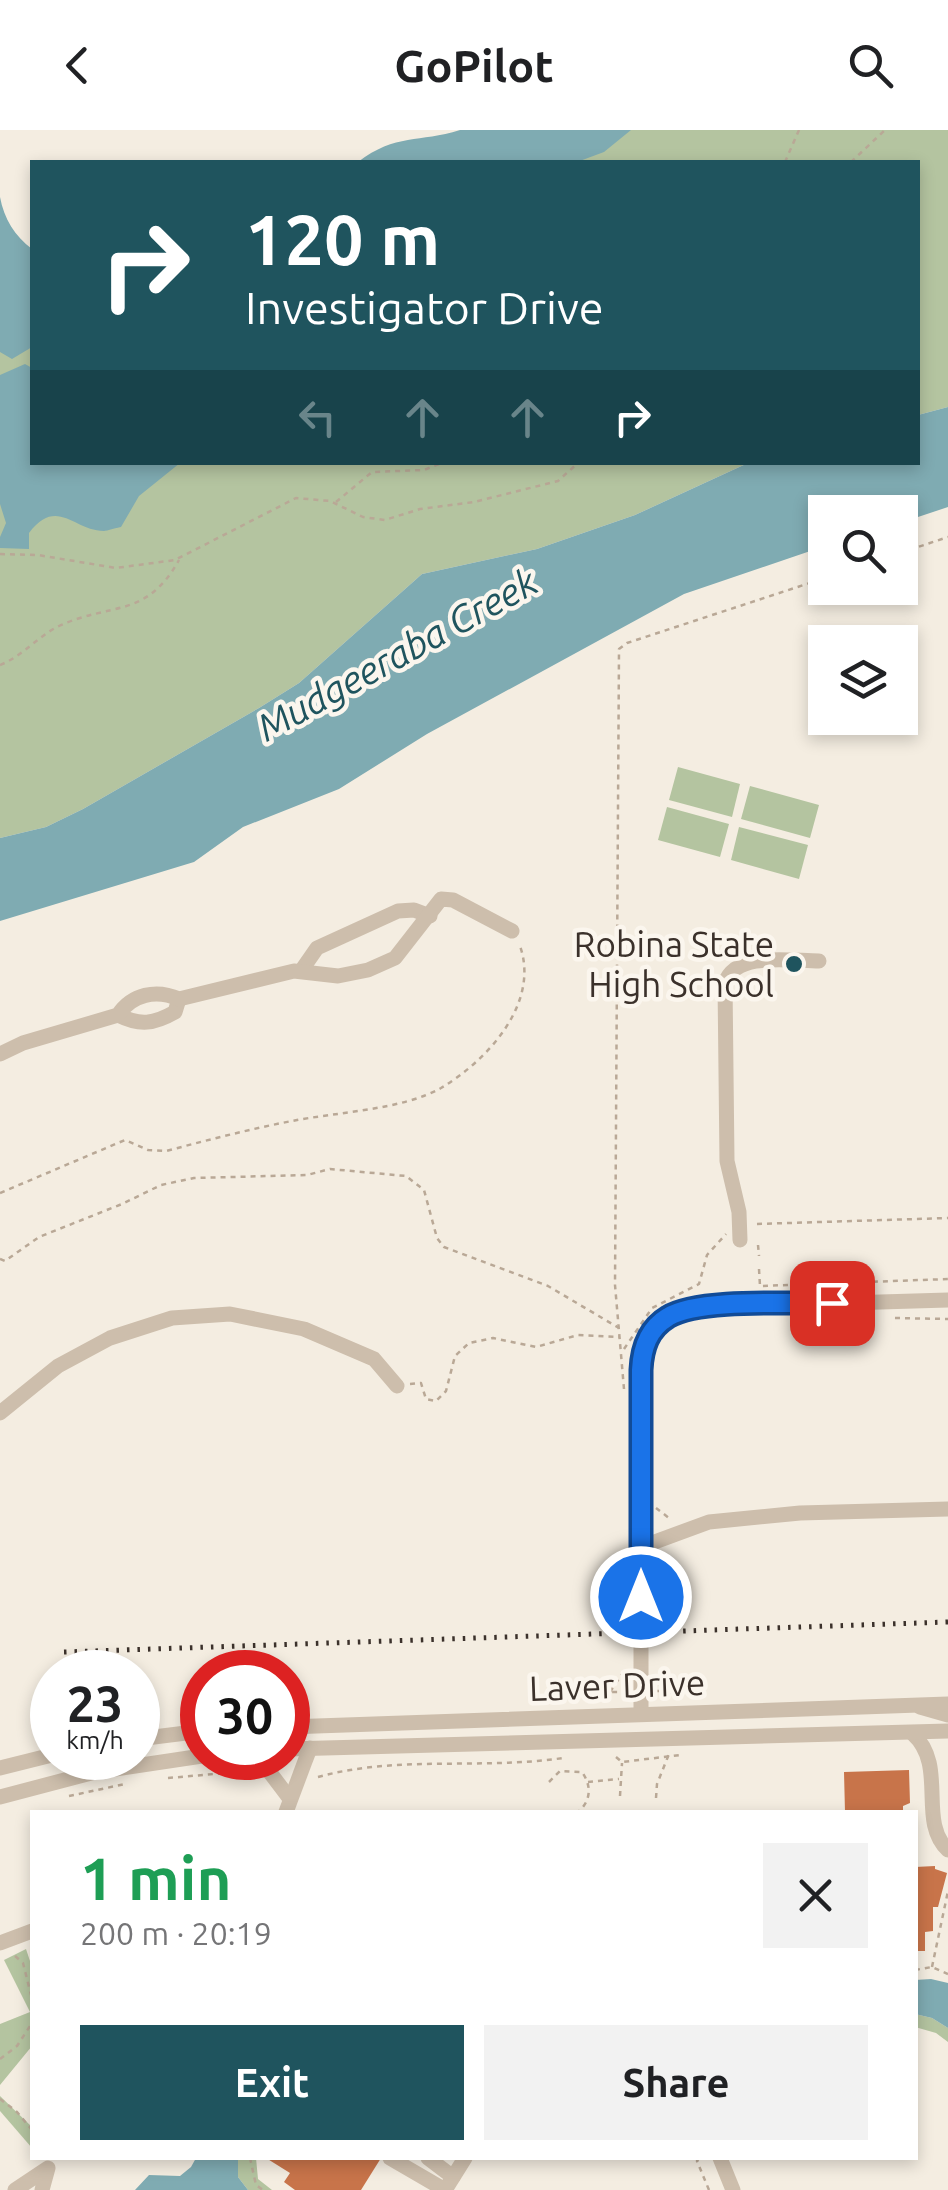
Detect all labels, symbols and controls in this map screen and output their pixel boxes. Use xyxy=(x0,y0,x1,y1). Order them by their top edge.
icon: back xyxy=(50,38,105,93)
icon: search xyxy=(843,38,898,93)
text: GoPilot xyxy=(394,40,554,91)
icon: right xyxy=(80,200,210,330)
text: 120 m xyxy=(245,200,440,278)
text: Investigator Drive xyxy=(245,282,604,333)
icon: left xyxy=(290,390,345,445)
icon: ahead xyxy=(395,390,450,445)
icon: ahead xyxy=(500,390,555,445)
icon: right xyxy=(605,390,660,445)
map controls xyxy=(808,495,918,735)
button: search xyxy=(808,495,918,605)
water label: Mudgeeraba Creek xyxy=(250,559,545,748)
button: layers xyxy=(808,625,918,735)
place label: Robina State High School xyxy=(574,924,774,1004)
marker: Robina State High School xyxy=(783,953,805,975)
pin xyxy=(790,1261,875,1346)
icon: arrive xyxy=(805,1276,860,1331)
position arrow xyxy=(589,1545,693,1649)
speed limit sign: 30 xyxy=(180,1650,310,1780)
street label: Laver Drive xyxy=(528,1662,706,1708)
text: 23 xyxy=(67,1675,123,1731)
text: km/h xyxy=(66,1726,124,1754)
button: close xyxy=(763,1843,868,1948)
text: 1 min xyxy=(80,1844,232,1911)
text: 200 m · 20:19 xyxy=(80,1915,272,1951)
button: Exit xyxy=(80,2025,464,2140)
button: Share xyxy=(484,2025,868,2140)

